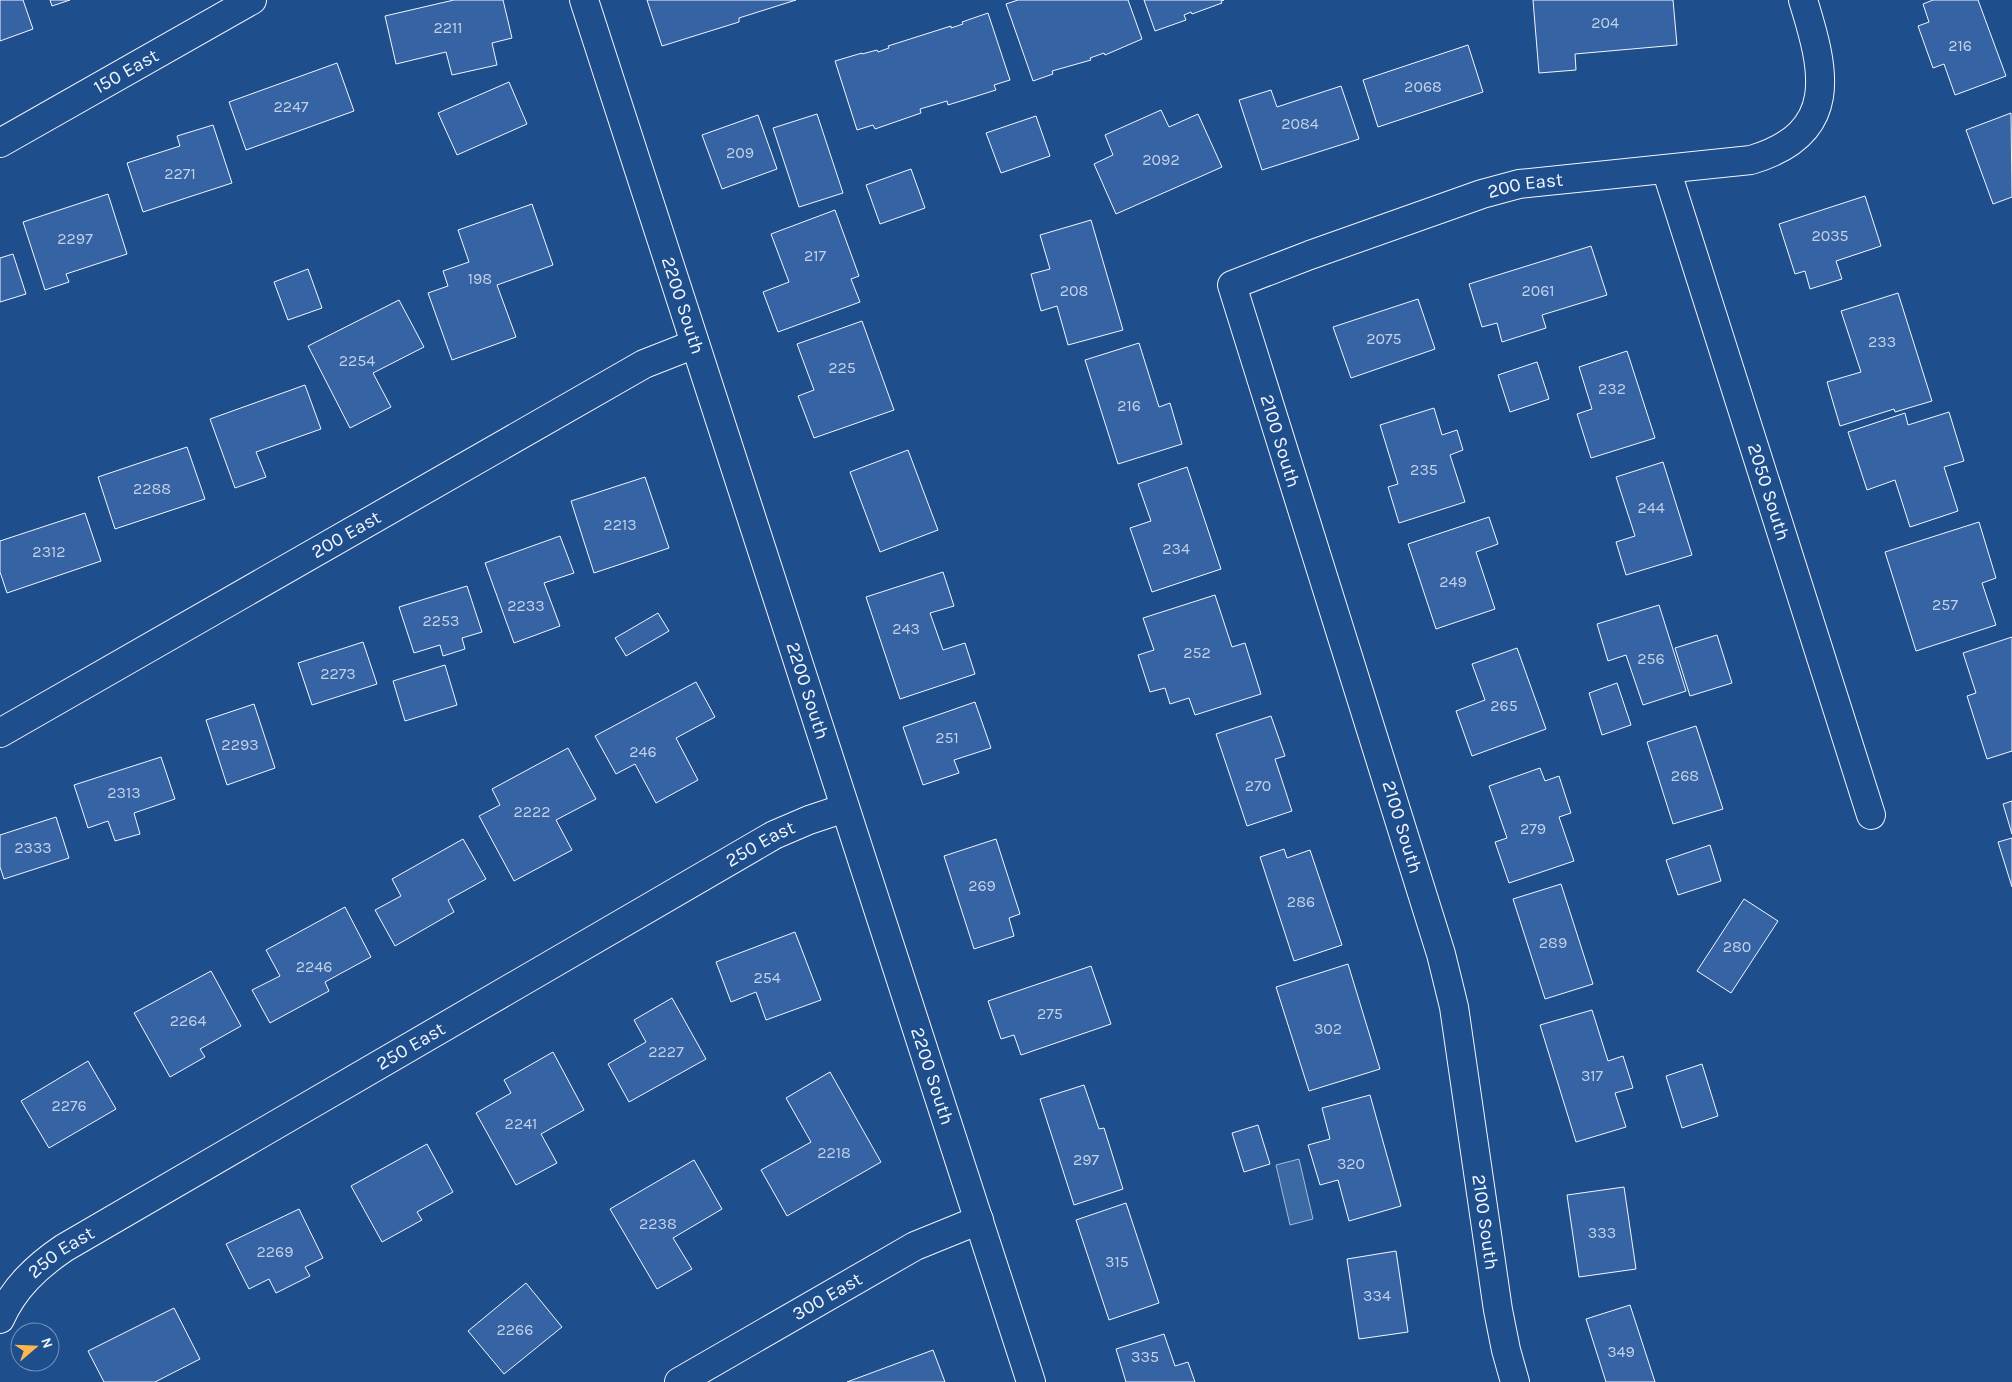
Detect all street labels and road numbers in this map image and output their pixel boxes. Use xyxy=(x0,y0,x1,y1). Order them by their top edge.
street label: 150 East xyxy=(90,44,162,99)
street label: 200 East xyxy=(1485,169,1564,203)
street label: 2200 South xyxy=(657,254,709,357)
street label: 2100 South xyxy=(1255,392,1305,490)
street label: 2050 South xyxy=(1743,441,1794,544)
street label: 200 East xyxy=(308,506,385,563)
street label: 2200 South xyxy=(781,639,833,742)
street label: 2100 South xyxy=(1377,778,1427,876)
street label: 250 East xyxy=(722,816,798,872)
street label: 250 East xyxy=(372,1018,449,1075)
street label: 2200 South xyxy=(906,1025,958,1128)
street label: 2100 South xyxy=(1467,1173,1503,1271)
street label: 250 East xyxy=(23,1222,98,1283)
street label: 300 East xyxy=(788,1268,866,1325)

